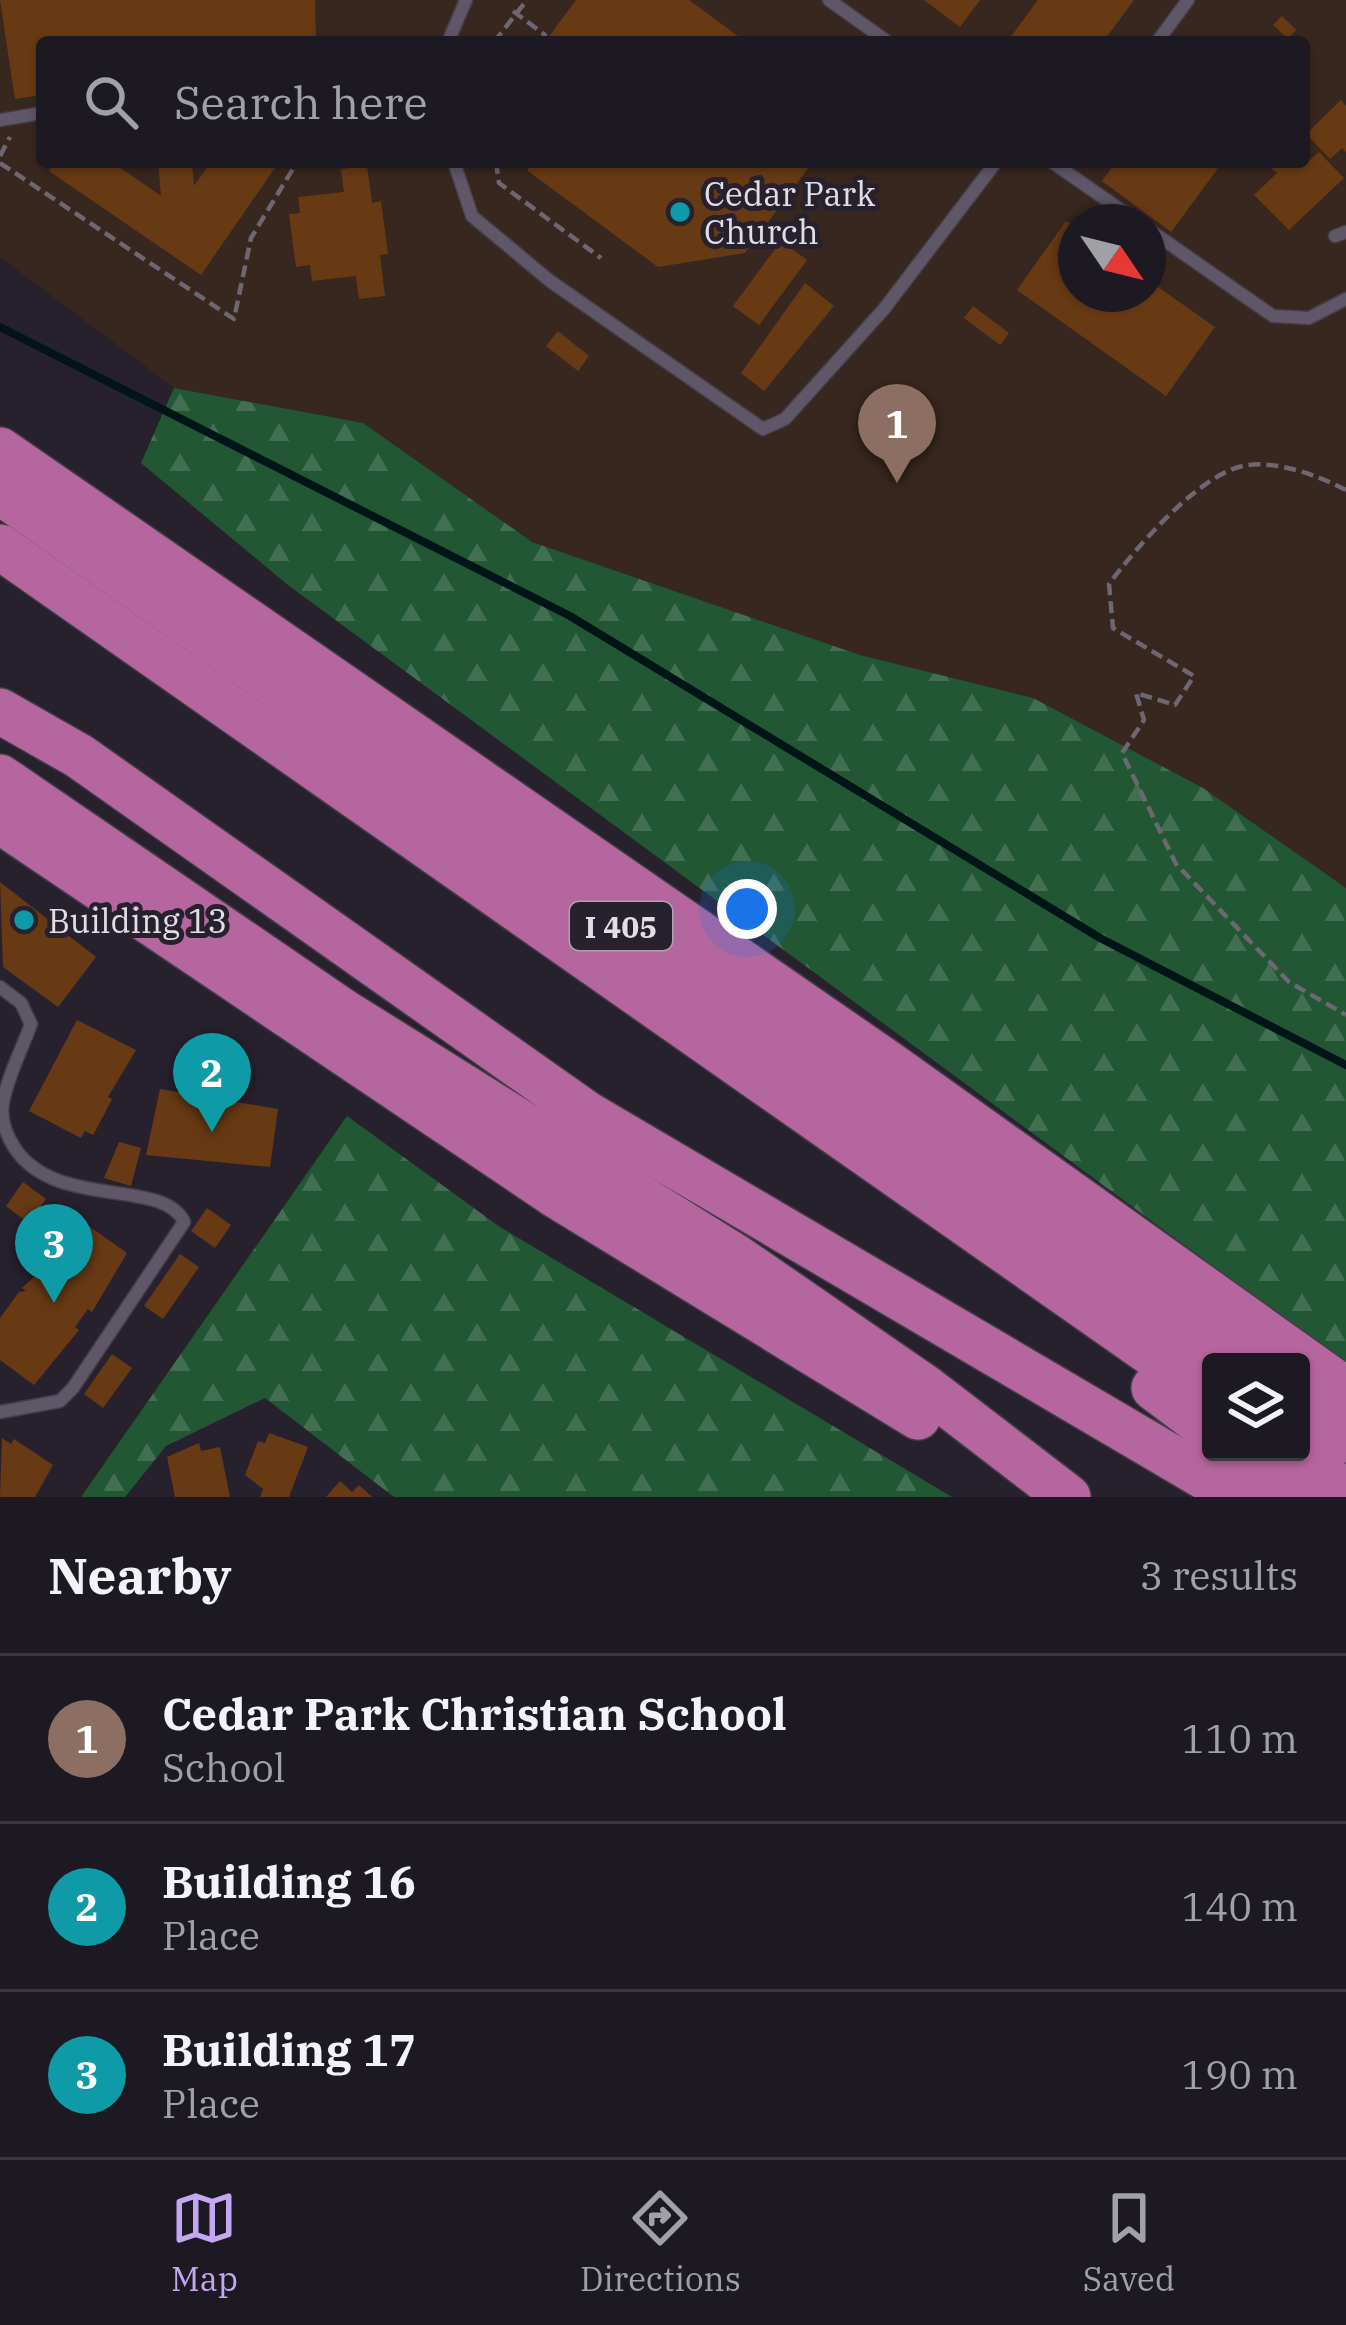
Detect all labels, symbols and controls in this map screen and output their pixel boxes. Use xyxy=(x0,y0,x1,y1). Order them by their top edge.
search box xyxy=(36,36,1310,168)
icon: search xyxy=(78,69,144,135)
text: Search here xyxy=(174,73,428,131)
place label: Cedar Park Church xyxy=(704,172,876,253)
marker: Cedar Park Church xyxy=(667,199,693,225)
north arrow xyxy=(1058,204,1166,312)
pin: 1 xyxy=(858,384,936,483)
your location xyxy=(717,879,777,939)
place label: Building 13 xyxy=(48,899,227,942)
road number: I 405 xyxy=(570,902,672,950)
marker: Building 13 xyxy=(11,907,37,933)
pin: 2 xyxy=(173,1033,251,1132)
pin: 3 xyxy=(15,1204,93,1303)
map controls xyxy=(1202,1353,1310,1461)
button: layers xyxy=(1202,1353,1310,1461)
text: Nearby xyxy=(48,1542,232,1608)
text: 3 results xyxy=(1140,1550,1298,1601)
text: Cedar Park Christian School xyxy=(162,1684,787,1742)
text: 1 xyxy=(75,1713,99,1764)
text: 110 m xyxy=(1182,1713,1298,1764)
text: School xyxy=(162,1742,285,1793)
text: Building 16 xyxy=(162,1852,416,1910)
text: 2 xyxy=(75,1881,99,1932)
text: 140 m xyxy=(1182,1881,1298,1932)
text: Place xyxy=(162,1910,260,1961)
text: Building 17 xyxy=(162,2020,416,2078)
text: 3 xyxy=(75,2049,99,2100)
text: 190 m xyxy=(1182,2049,1298,2100)
text: Place xyxy=(162,2078,260,2129)
tab: Map xyxy=(171,2185,238,2300)
tab: Directions xyxy=(580,2185,741,2300)
tab: Saved xyxy=(1083,2185,1175,2300)

